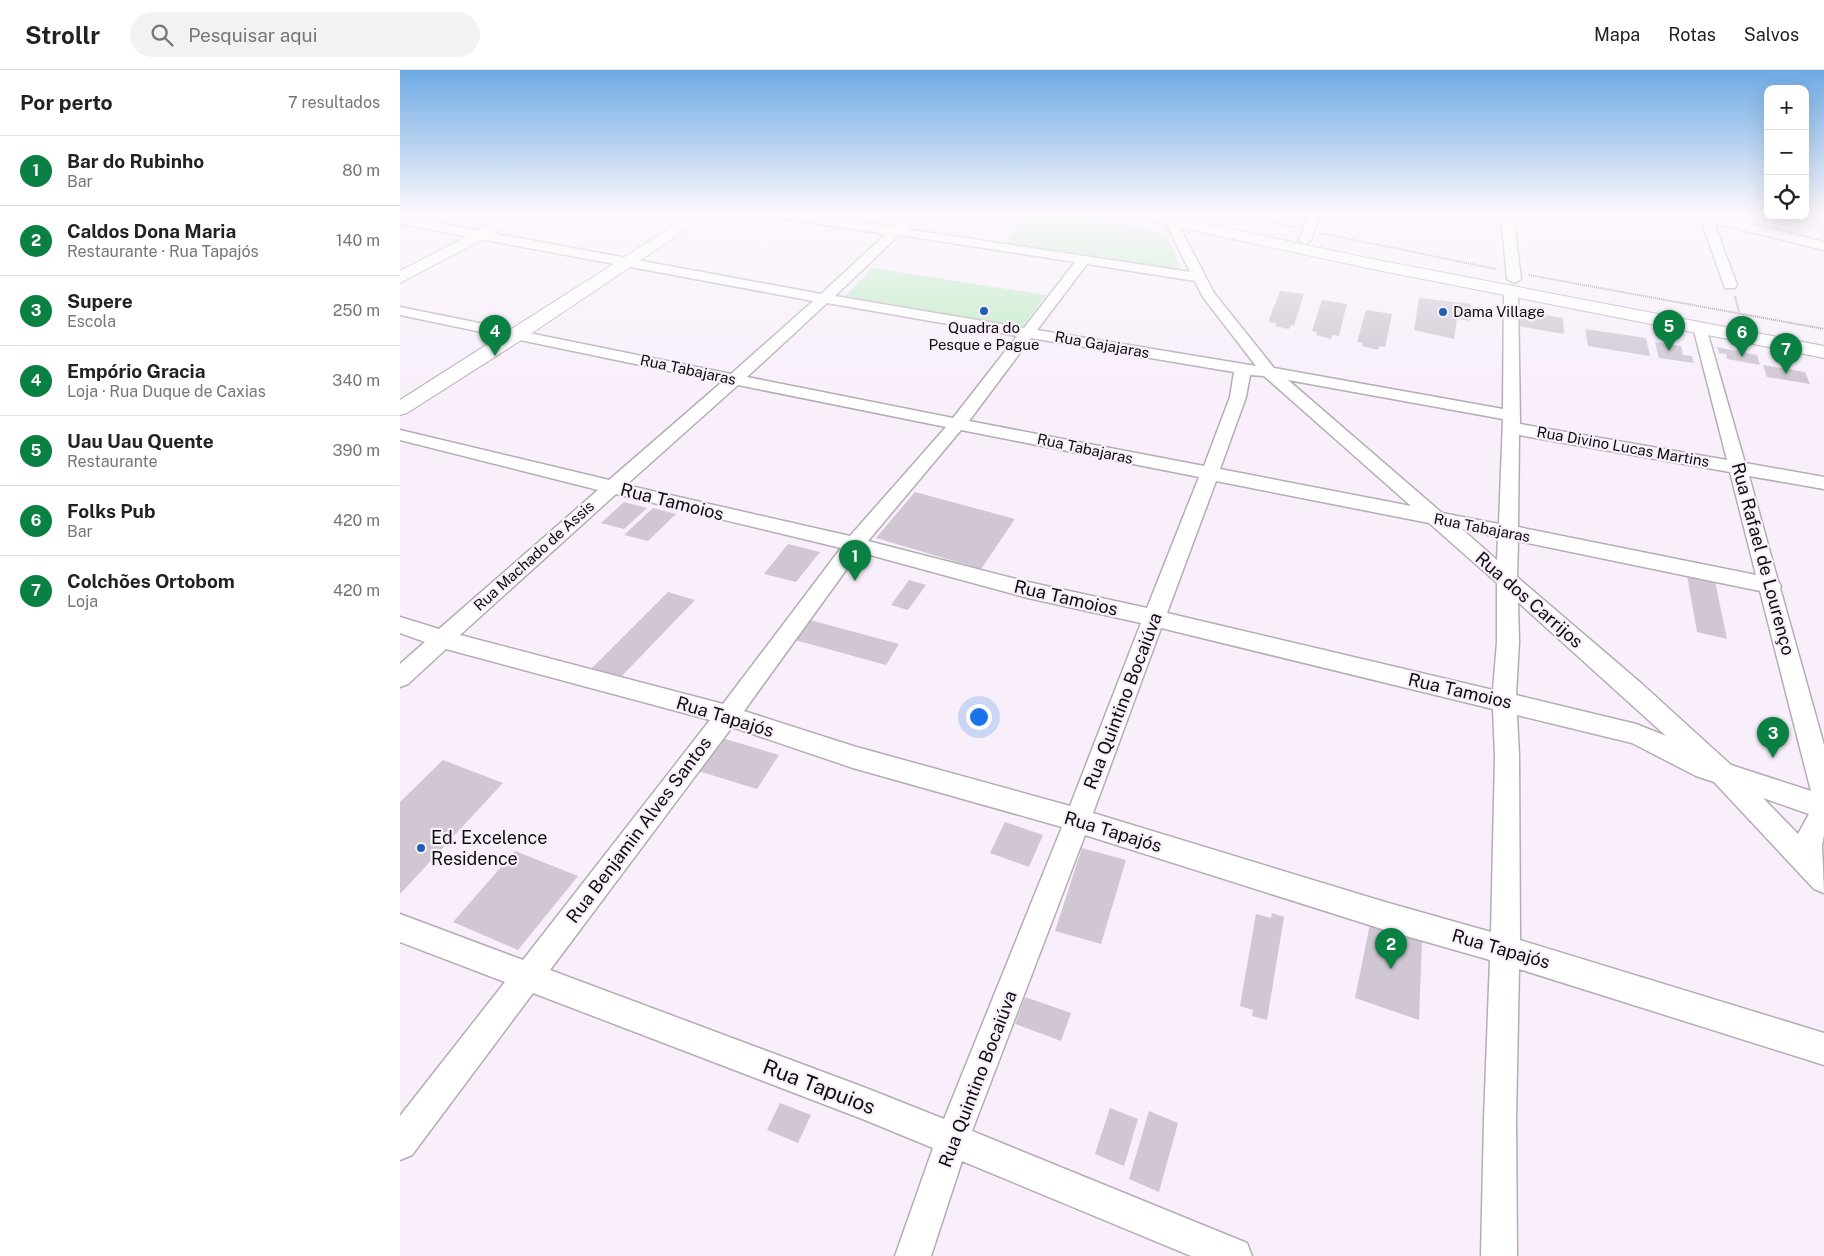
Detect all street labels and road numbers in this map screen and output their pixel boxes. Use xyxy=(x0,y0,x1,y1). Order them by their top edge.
street label: Rua Gajajaras xyxy=(1053,328,1151,361)
street label: Rua Tabajaras xyxy=(639,351,738,388)
street label: Rua Divino Lucas Martins xyxy=(1536,423,1711,470)
street label: Rua Tabajaras xyxy=(1036,430,1135,467)
street label: Rua Rafael de Lourenço xyxy=(1728,460,1799,658)
street label: Rua Tamoios xyxy=(618,479,726,525)
street label: Rua Machado de Assis xyxy=(470,497,597,614)
street label: Rua Tabajaras xyxy=(1432,510,1532,545)
street label: Rua dos Carrijos xyxy=(1471,547,1587,652)
street label: Rua Tamoios xyxy=(1012,575,1120,620)
street label: Rua Quintino Bocaiúva xyxy=(1079,610,1166,792)
street label: Rua Tamoios xyxy=(1406,668,1514,713)
street label: Rua Tapajós xyxy=(674,692,776,741)
street label: Rua Benjamin Alves Santos xyxy=(562,733,715,927)
street label: Rua Tapajós xyxy=(1062,807,1164,856)
street label: Rua Tapajós xyxy=(1450,925,1553,973)
street label: Rua Quintino Bocaiúva xyxy=(934,988,1021,1170)
street label: Rua Tapuios xyxy=(760,1054,879,1119)

